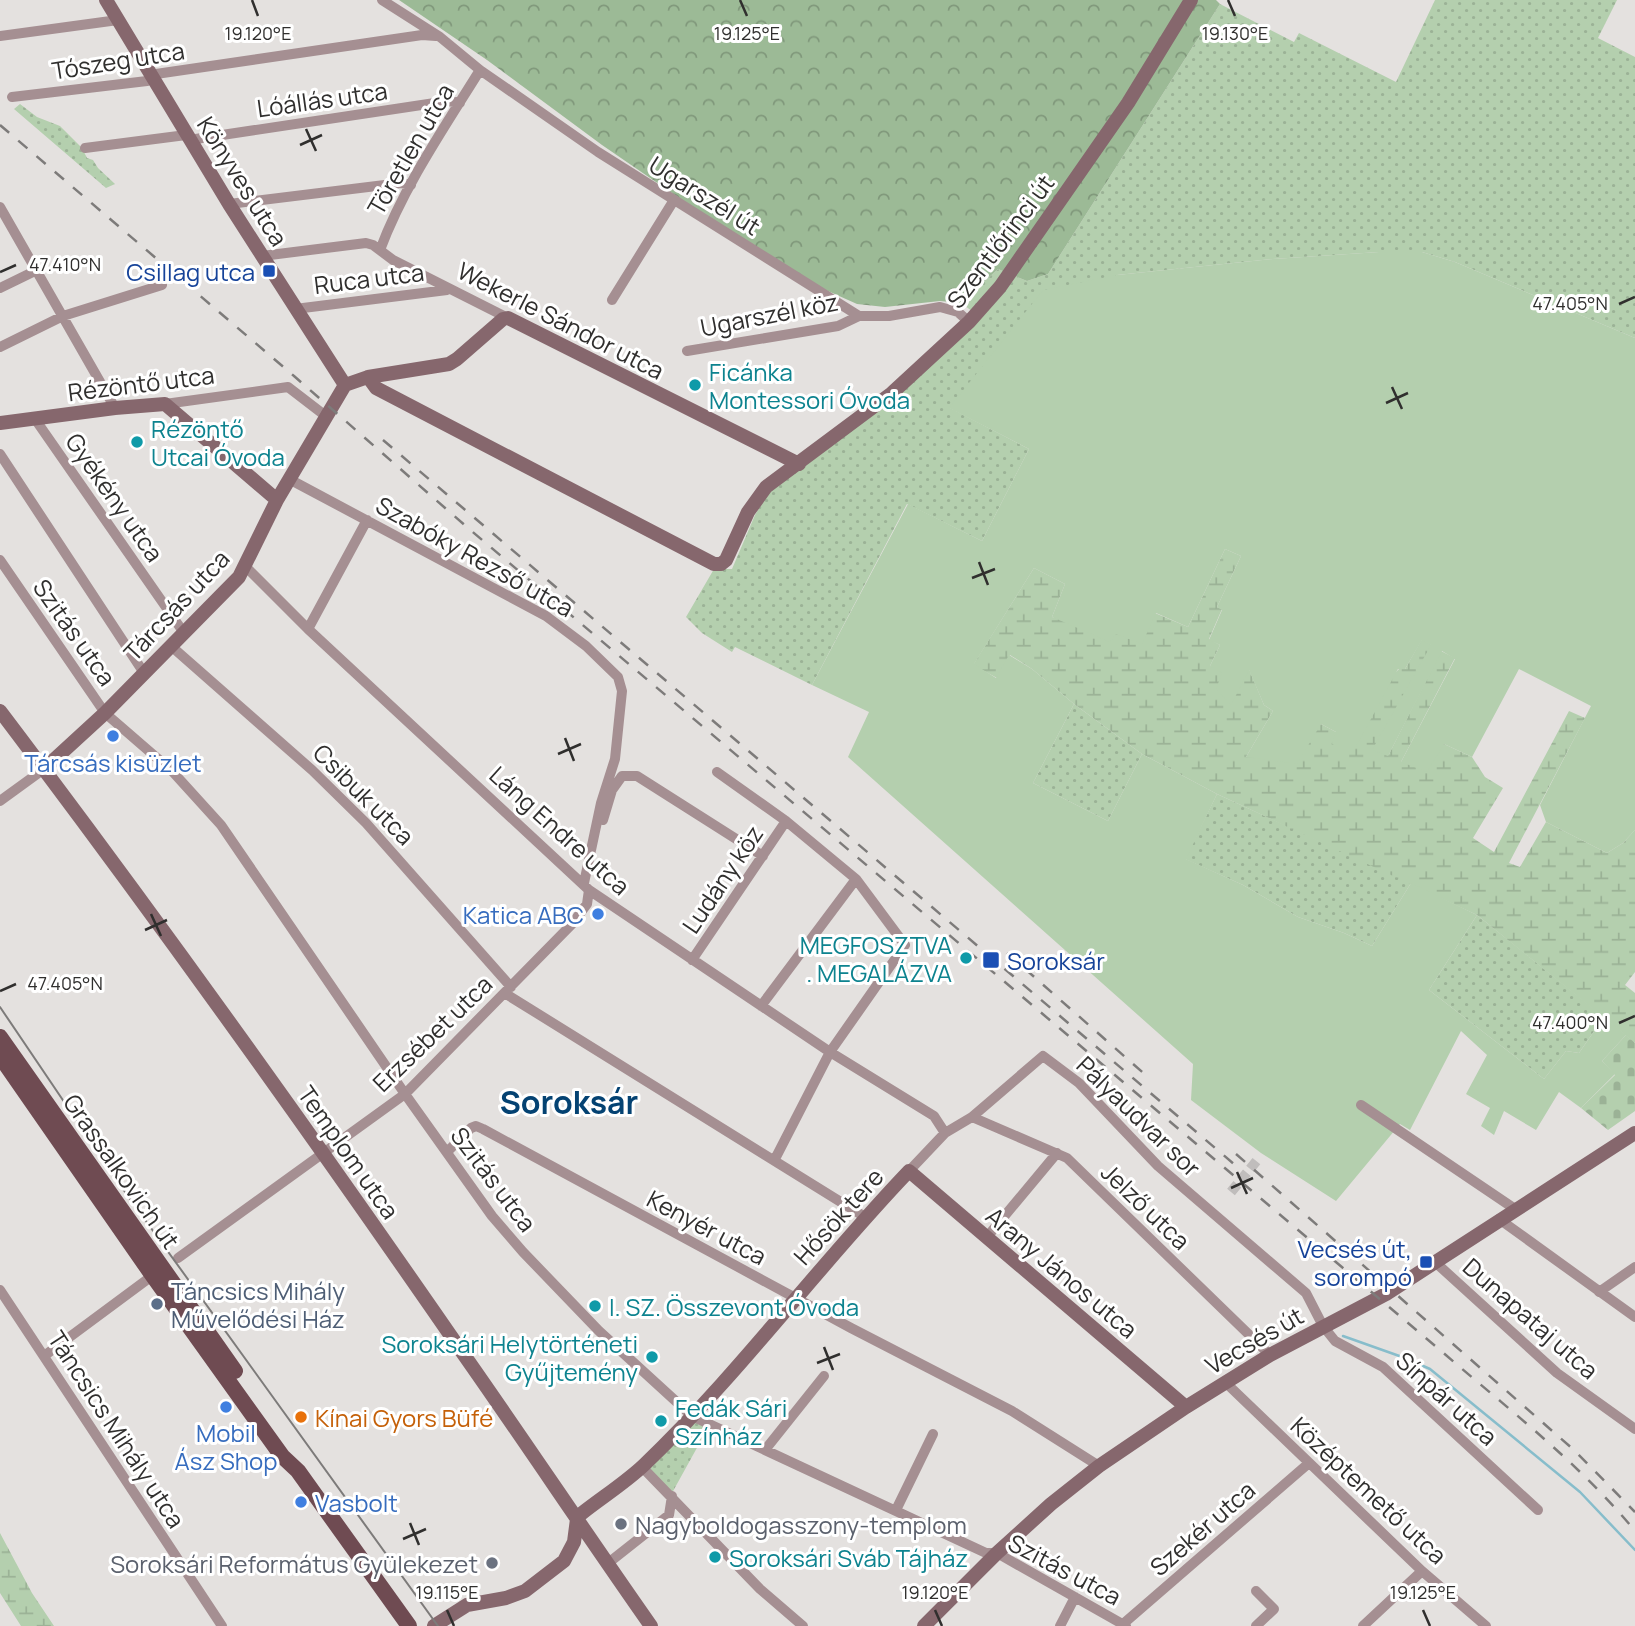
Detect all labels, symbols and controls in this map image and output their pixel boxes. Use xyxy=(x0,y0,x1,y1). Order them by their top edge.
text: 19.120°E xyxy=(225,21,291,45)
text: 19.125°E xyxy=(714,21,780,45)
text: 19.130°E xyxy=(1202,21,1268,45)
street label: Tószeg utca xyxy=(49,33,187,87)
street label: Lóállás utca xyxy=(255,73,389,125)
street label: Töretlen utca xyxy=(359,77,461,221)
street label: Könyves utca xyxy=(190,110,296,252)
street label: Ugarszél út xyxy=(643,148,767,242)
street label: Szentlőrinci út xyxy=(939,167,1061,315)
text: 47.410°N xyxy=(29,252,101,276)
street label: Wekerle Sándor utca xyxy=(452,254,670,386)
place label: Csillag utca xyxy=(126,255,255,288)
street label: Ruca utca xyxy=(312,255,426,301)
marker: Csillag utca xyxy=(261,263,277,279)
street label: Ugarszél köz xyxy=(697,284,841,344)
text: 47.405°N xyxy=(1532,291,1608,315)
place label: Ficánka Montessori Óvoda xyxy=(709,355,910,416)
street label: Rézöntő utca xyxy=(66,358,216,408)
marker: Ficánka Montessori Óvoda xyxy=(687,377,703,393)
place label: Rézöntő Utcai Óvoda xyxy=(151,412,285,473)
street label: Gyékény utca xyxy=(59,426,171,568)
marker: Rézöntő Utcai Óvoda xyxy=(129,434,145,450)
street label: Szabóky Rezső utca xyxy=(370,488,580,624)
street label: Tárcsás utca xyxy=(116,542,236,668)
street label: Szitás utca xyxy=(26,572,124,692)
marker: Tárcsás kisüzlet xyxy=(105,728,121,744)
street label: Csibuk utca xyxy=(306,736,422,852)
place label: Tárcsás kisüzlet xyxy=(24,746,202,779)
street label: Láng Endre utca xyxy=(483,758,637,902)
street label: Ludány köz xyxy=(674,819,770,939)
place label: Katica ABC xyxy=(463,898,584,931)
marker: Katica ABC xyxy=(590,906,606,922)
place label: MEGFOSZTVA . MEGALÁZVA xyxy=(800,928,952,989)
place label: Soroksár xyxy=(1007,944,1105,977)
marker: MEGFOSZTVA . MEGALÁZVA xyxy=(958,950,974,966)
marker: Soroksár xyxy=(981,950,1001,970)
street label: Erzsébet utca xyxy=(365,968,499,1098)
text: 47.405°N xyxy=(27,971,103,995)
text: 47.400°N xyxy=(1532,1010,1608,1034)
street label: Pályaudvar sor xyxy=(1070,1048,1208,1184)
street label: Templom utca xyxy=(291,1079,407,1225)
district label: Soroksár xyxy=(500,1080,638,1124)
street label: Grassalkovich út xyxy=(56,1087,188,1255)
street label: Szitás utca xyxy=(444,1120,544,1238)
street label: Jelző utca xyxy=(1094,1155,1198,1257)
street label: Hősök tere xyxy=(786,1161,890,1271)
street label: Kenyér utca xyxy=(642,1182,772,1272)
street label: Arany János utca xyxy=(979,1199,1145,1345)
place label: Vecsés út, sorompó xyxy=(1297,1232,1412,1293)
street label: Dunapataj utca xyxy=(1456,1250,1606,1386)
marker: Vecsés út, sorompó xyxy=(1418,1254,1434,1270)
place label: Táncsics Mihály Művelődési Ház xyxy=(171,1274,345,1335)
place label: I. SZ. Összevont Óvoda xyxy=(609,1290,859,1323)
marker: Táncsics Mihály Művelődési Ház xyxy=(149,1296,165,1312)
marker: I. SZ. Összevont Óvoda xyxy=(587,1298,603,1314)
street label: Vecsés út xyxy=(1199,1299,1309,1381)
street label: Táncsics Mihály utca xyxy=(41,1324,193,1534)
place label: Soroksári Helytörténeti Gyűjtemény xyxy=(381,1327,638,1388)
street label: Sínpár utca xyxy=(1389,1344,1505,1452)
marker: Soroksári Helytörténeti Gyűjtemény xyxy=(644,1349,660,1365)
place label: Fedák Sári Színház xyxy=(675,1391,787,1452)
marker: Mobil Ász Shop xyxy=(218,1399,234,1415)
place label: Kínai Gyors Büfé xyxy=(315,1401,493,1434)
marker: Kínai Gyors Büfé xyxy=(293,1409,309,1425)
street label: Középtemető utca xyxy=(1284,1409,1454,1571)
marker: Fedák Sári Színház xyxy=(653,1413,669,1429)
place label: Mobil Ász Shop xyxy=(175,1416,277,1477)
street label: Szekér utca xyxy=(1142,1473,1262,1583)
place label: Vasbolt xyxy=(315,1486,398,1519)
marker: Vasbolt xyxy=(293,1494,309,1510)
place label: Nagyboldogasszony-templom xyxy=(635,1508,967,1541)
marker: Nagyboldogasszony-templom xyxy=(613,1516,629,1532)
street label: Szitás utca xyxy=(1003,1525,1127,1613)
place label: Soroksári Sváb Tájház xyxy=(729,1541,968,1574)
place label: Soroksári Református Gyülekezet xyxy=(110,1547,478,1580)
marker: Soroksári Sváb Tájház xyxy=(707,1549,723,1565)
marker: Soroksári Református Gyülekezet xyxy=(484,1555,500,1571)
text: 19.115°E xyxy=(415,1580,479,1604)
text: 19.120°E xyxy=(902,1580,968,1604)
text: 19.125°E xyxy=(1390,1580,1456,1604)

